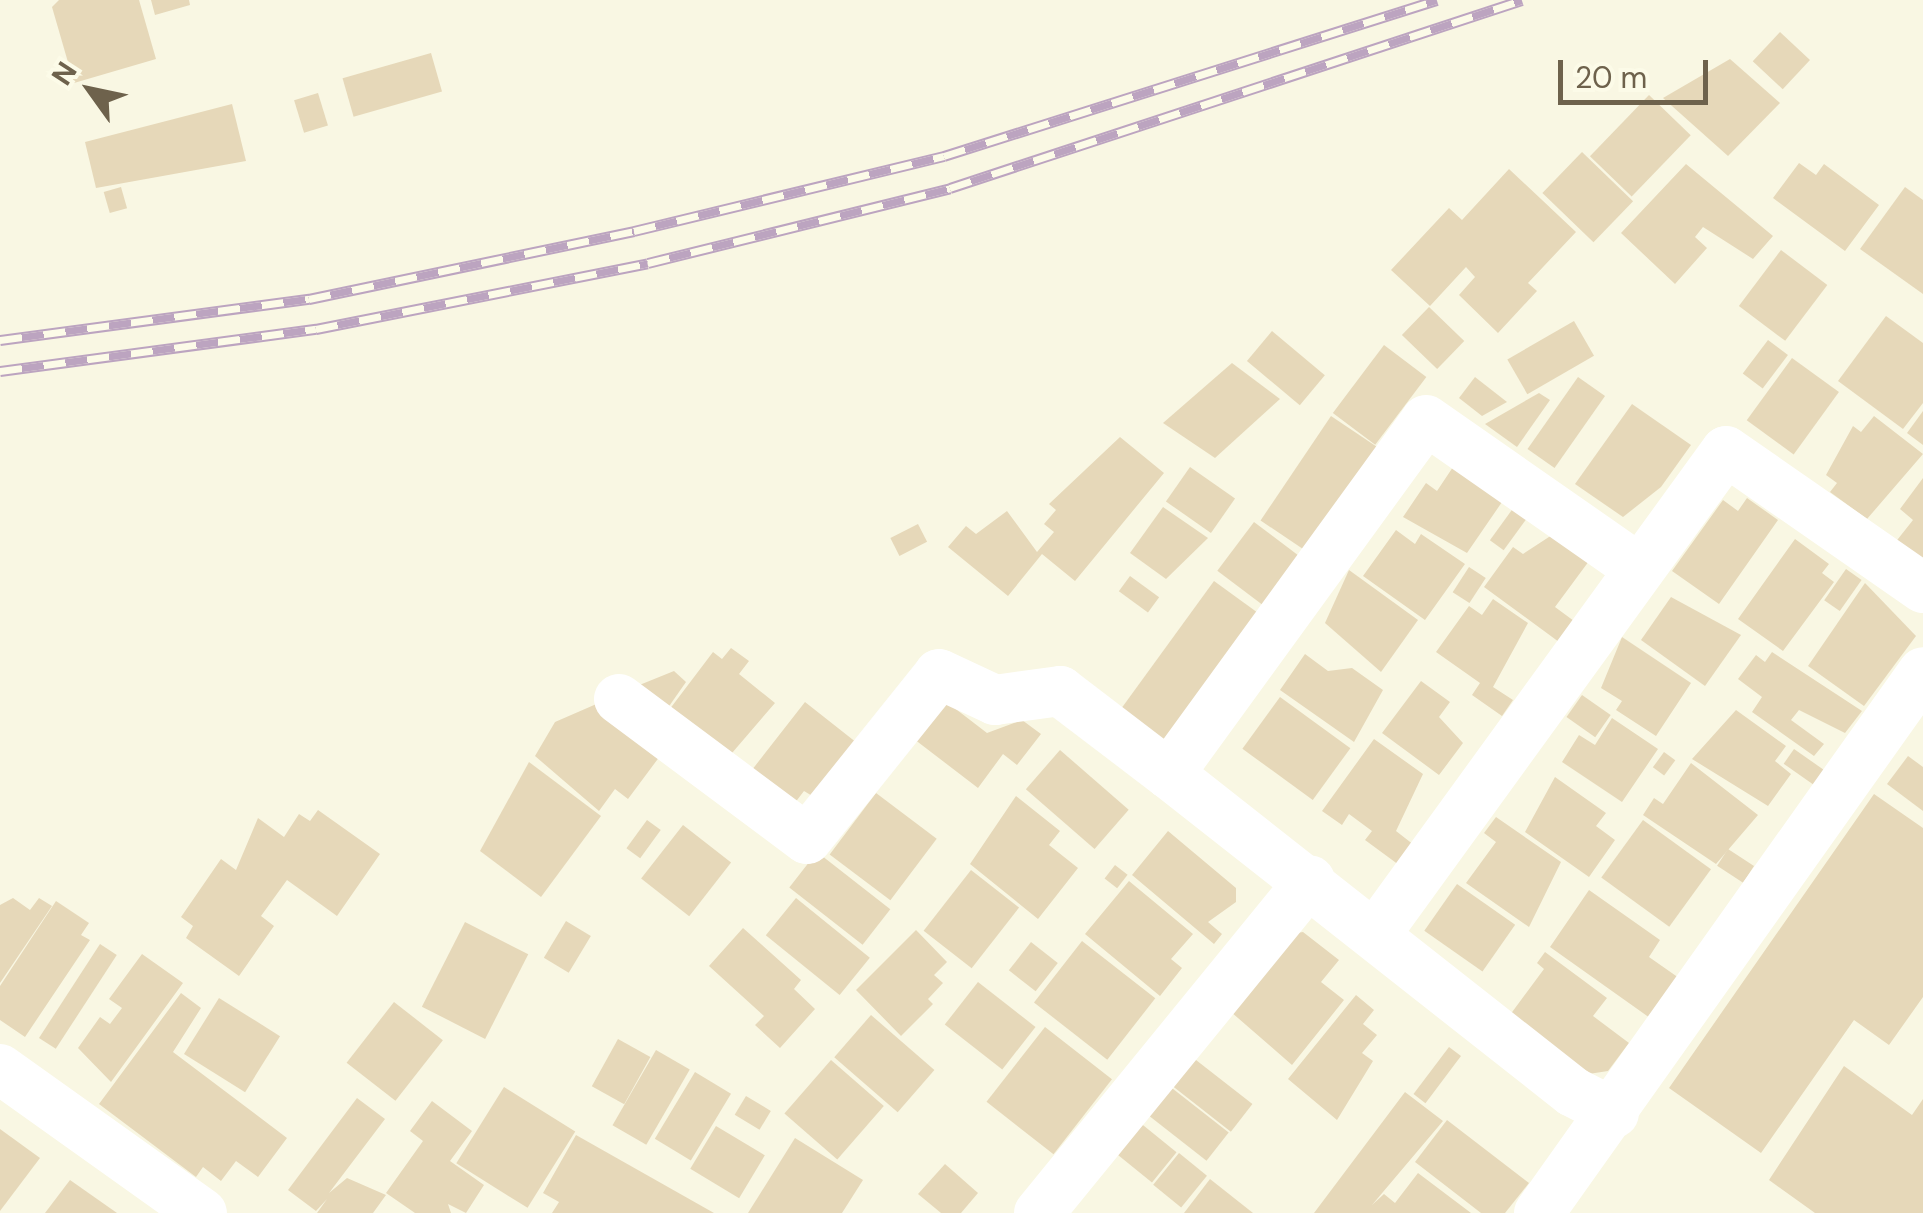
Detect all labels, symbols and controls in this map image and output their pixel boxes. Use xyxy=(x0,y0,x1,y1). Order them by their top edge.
north arrow xyxy=(40,40,140,140)
scale bar xyxy=(1563,40,1713,102)
text: N xyxy=(43,55,85,92)
text: 20 m xyxy=(1575,58,1647,97)

